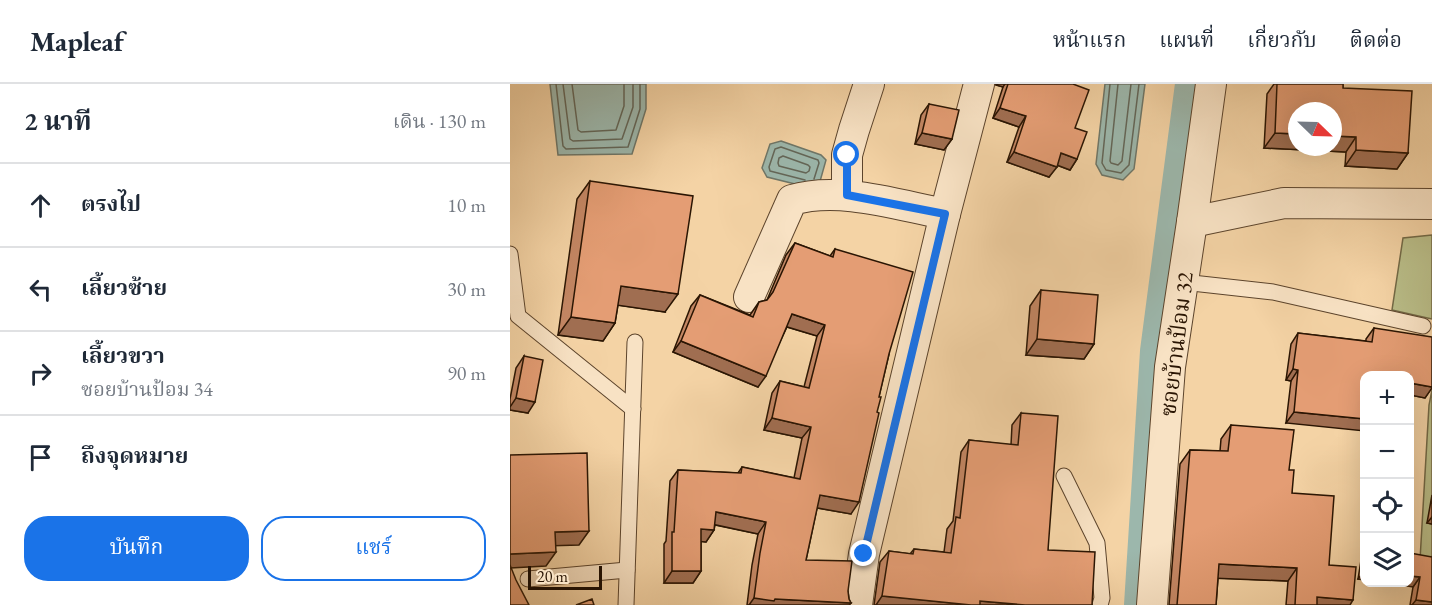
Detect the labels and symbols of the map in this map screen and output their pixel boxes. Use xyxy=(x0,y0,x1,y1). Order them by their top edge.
north arrow xyxy=(1288,102,1342,156)
route start xyxy=(833,141,859,167)
street label: ซอยบ้านป้อม 32 xyxy=(1153,270,1200,418)
route end xyxy=(850,540,876,566)
scale bar xyxy=(528,563,602,590)

